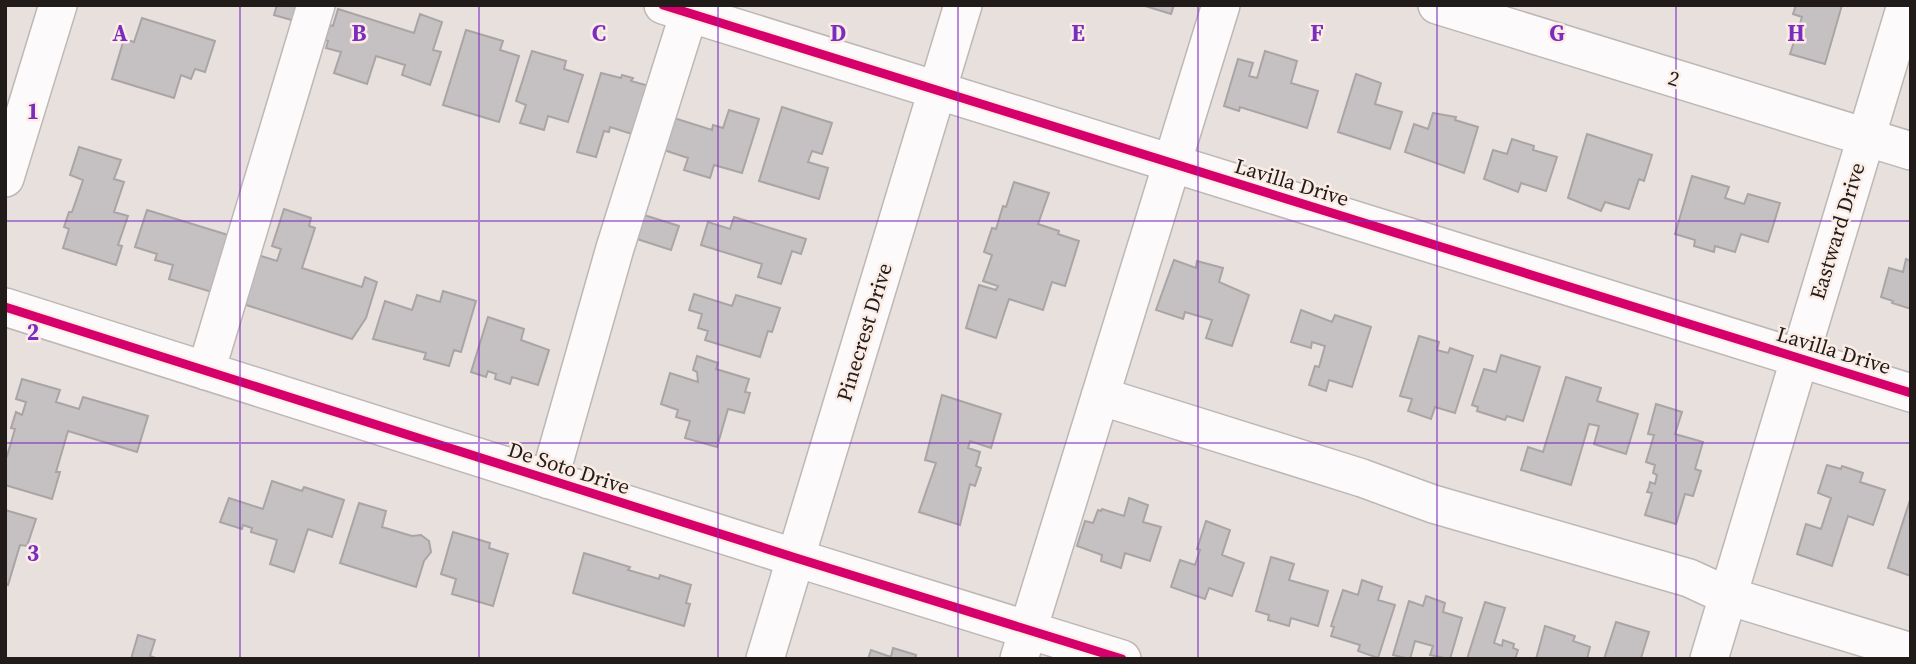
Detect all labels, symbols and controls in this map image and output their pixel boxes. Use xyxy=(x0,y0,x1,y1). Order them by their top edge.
text: A xyxy=(112,17,128,49)
text: B xyxy=(352,17,367,49)
text: C xyxy=(592,17,606,49)
text: D xyxy=(830,17,846,49)
text: E xyxy=(1071,17,1085,49)
text: F xyxy=(1310,17,1324,49)
text: G xyxy=(1549,17,1565,49)
text: H xyxy=(1787,17,1805,49)
street label: 2 xyxy=(1665,63,1683,93)
text: 1 xyxy=(27,95,39,127)
street label: Lavilla Drive xyxy=(1231,151,1353,213)
street label: Eastward Drive xyxy=(1802,159,1872,303)
street label: Pinecrest Drive xyxy=(829,259,899,405)
text: 2 xyxy=(27,316,39,348)
street label: Lavilla Drive xyxy=(1773,319,1895,381)
street label: De Soto Drive xyxy=(504,435,634,501)
text: 3 xyxy=(27,537,39,569)

